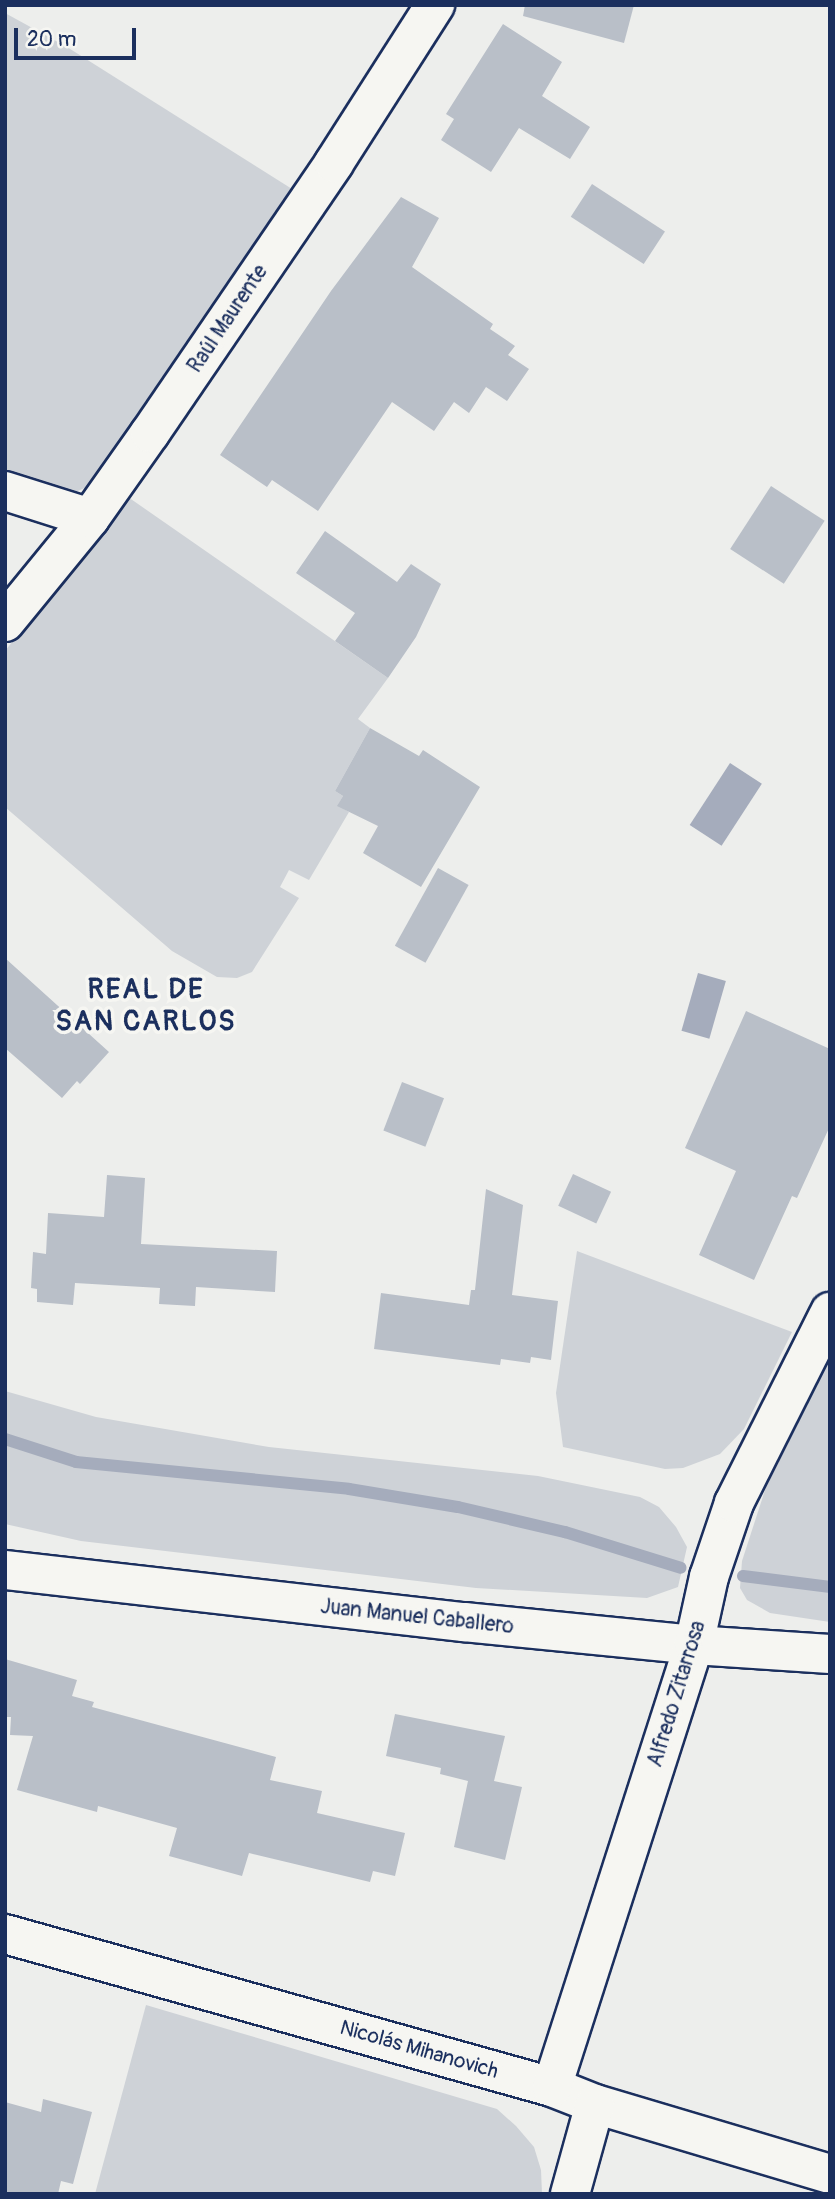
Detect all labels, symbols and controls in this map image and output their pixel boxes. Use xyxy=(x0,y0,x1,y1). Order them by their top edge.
scale bar xyxy=(18,14,140,58)
text: 20 m xyxy=(27,26,76,53)
street label: Raúl Maurente xyxy=(183,260,273,378)
district label: REAL DE SAN CARLOS xyxy=(57,973,235,1039)
street label: Juan Manuel Caballero xyxy=(319,1594,515,1640)
street label: Alfredo Zitarrosa xyxy=(643,1618,711,1770)
street label: Nicolás Mihanovich xyxy=(337,2015,501,2085)

